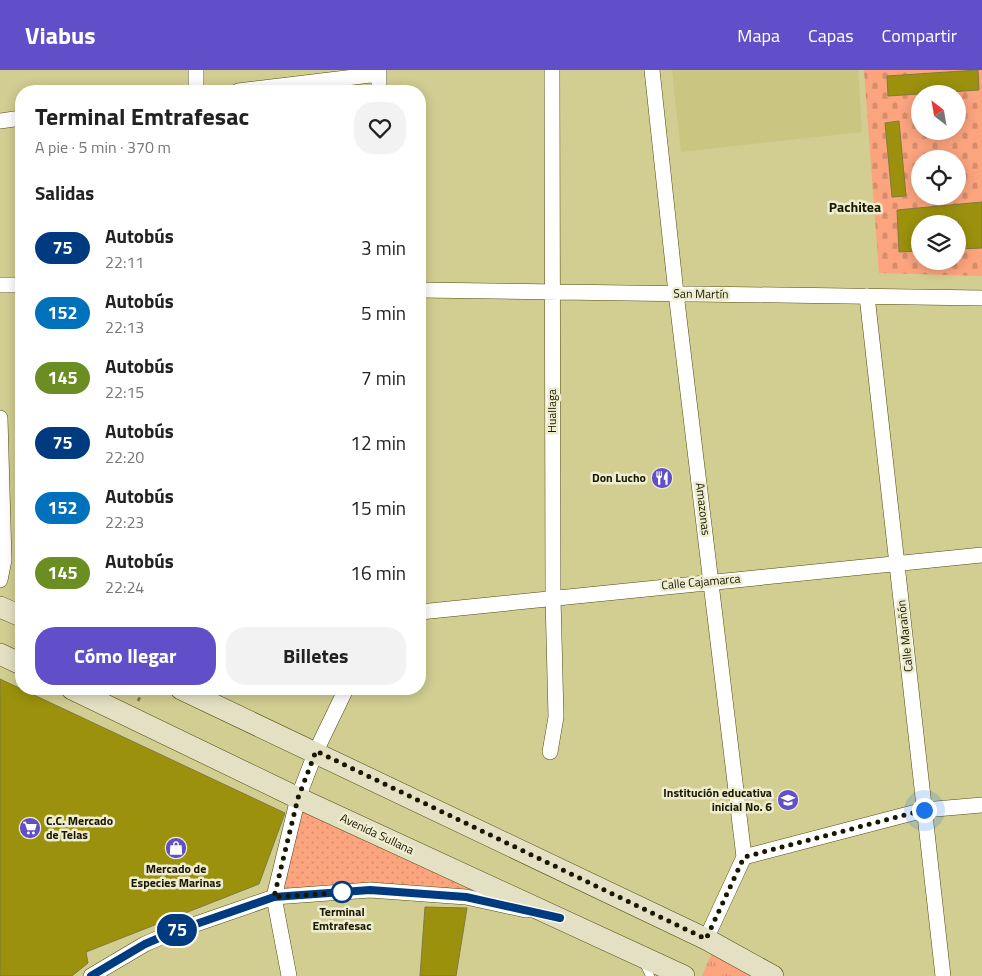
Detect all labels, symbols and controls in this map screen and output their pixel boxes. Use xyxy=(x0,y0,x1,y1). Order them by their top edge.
text: Viabus xyxy=(25,17,96,53)
text: Mapa xyxy=(737,22,780,49)
text: Capas xyxy=(808,22,854,49)
text: Compartir xyxy=(882,22,957,49)
north arrow xyxy=(911,85,966,140)
map controls xyxy=(911,85,966,270)
text: Terminal Emtrafesac xyxy=(35,98,249,134)
button: heart xyxy=(354,102,406,154)
text: A pie · 5 min · 370 m xyxy=(35,135,171,159)
button: locate xyxy=(911,150,966,205)
text: Salidas xyxy=(35,178,94,207)
district label: Pachitea xyxy=(829,196,881,217)
button: layers xyxy=(911,215,966,270)
text: Autobús xyxy=(105,221,174,250)
text: 3 min xyxy=(361,233,406,262)
text: 75 xyxy=(52,234,73,261)
text: 22:11 xyxy=(105,250,144,274)
street label: San Martín xyxy=(673,284,729,303)
text: Autobús xyxy=(105,286,174,315)
text: 5 min xyxy=(361,298,406,327)
text: 152 xyxy=(47,299,78,326)
text: 22:13 xyxy=(105,315,144,339)
text: Autobús xyxy=(105,351,174,380)
text: 7 min xyxy=(361,363,406,392)
text: 145 xyxy=(47,364,78,391)
text: 22:15 xyxy=(105,380,144,404)
street label: Huallaga xyxy=(542,389,561,433)
text: Autobús xyxy=(105,416,174,445)
text: 12 min xyxy=(350,428,406,457)
text: 75 xyxy=(52,429,73,456)
text: 22:20 xyxy=(105,445,144,469)
restaurant icon: Don Lucho xyxy=(650,466,674,490)
place label: Don Lucho xyxy=(592,468,646,487)
text: Autobús xyxy=(105,481,174,510)
street label: Amazonas xyxy=(691,481,716,537)
text: 15 min xyxy=(350,493,406,522)
text: 152 xyxy=(47,494,78,521)
text: 22:23 xyxy=(105,510,144,534)
text: Autobús xyxy=(105,546,174,575)
text: 16 min xyxy=(350,558,406,587)
text: 145 xyxy=(47,559,78,586)
street label: Calle Cajamarca xyxy=(661,569,741,594)
text: 22:24 xyxy=(105,575,144,599)
street label: Calle Marañón xyxy=(891,599,918,673)
button: Cómo llegar xyxy=(35,627,216,685)
button: Billetes xyxy=(226,627,406,685)
place label: Institución educativa inicial No. 6 xyxy=(663,783,772,816)
school or university icon: Institución educativa inicial No. 6 xyxy=(776,788,800,812)
your location xyxy=(912,798,937,823)
street label: Avenida Sullana xyxy=(337,808,417,859)
place label: C.C. Mercado de Telas xyxy=(46,811,113,844)
supermarket icon: C.C. Mercado de Telas xyxy=(18,816,42,840)
shop icon: Mercado de Especies Marinas xyxy=(164,836,188,860)
place label: Mercado de Especies Marinas xyxy=(131,859,221,892)
marker: Terminal Emtrafesac xyxy=(331,881,353,903)
place label: Terminal Emtrafesac xyxy=(312,902,372,935)
line badge: 75 xyxy=(154,914,200,946)
text: 75 xyxy=(167,916,187,943)

